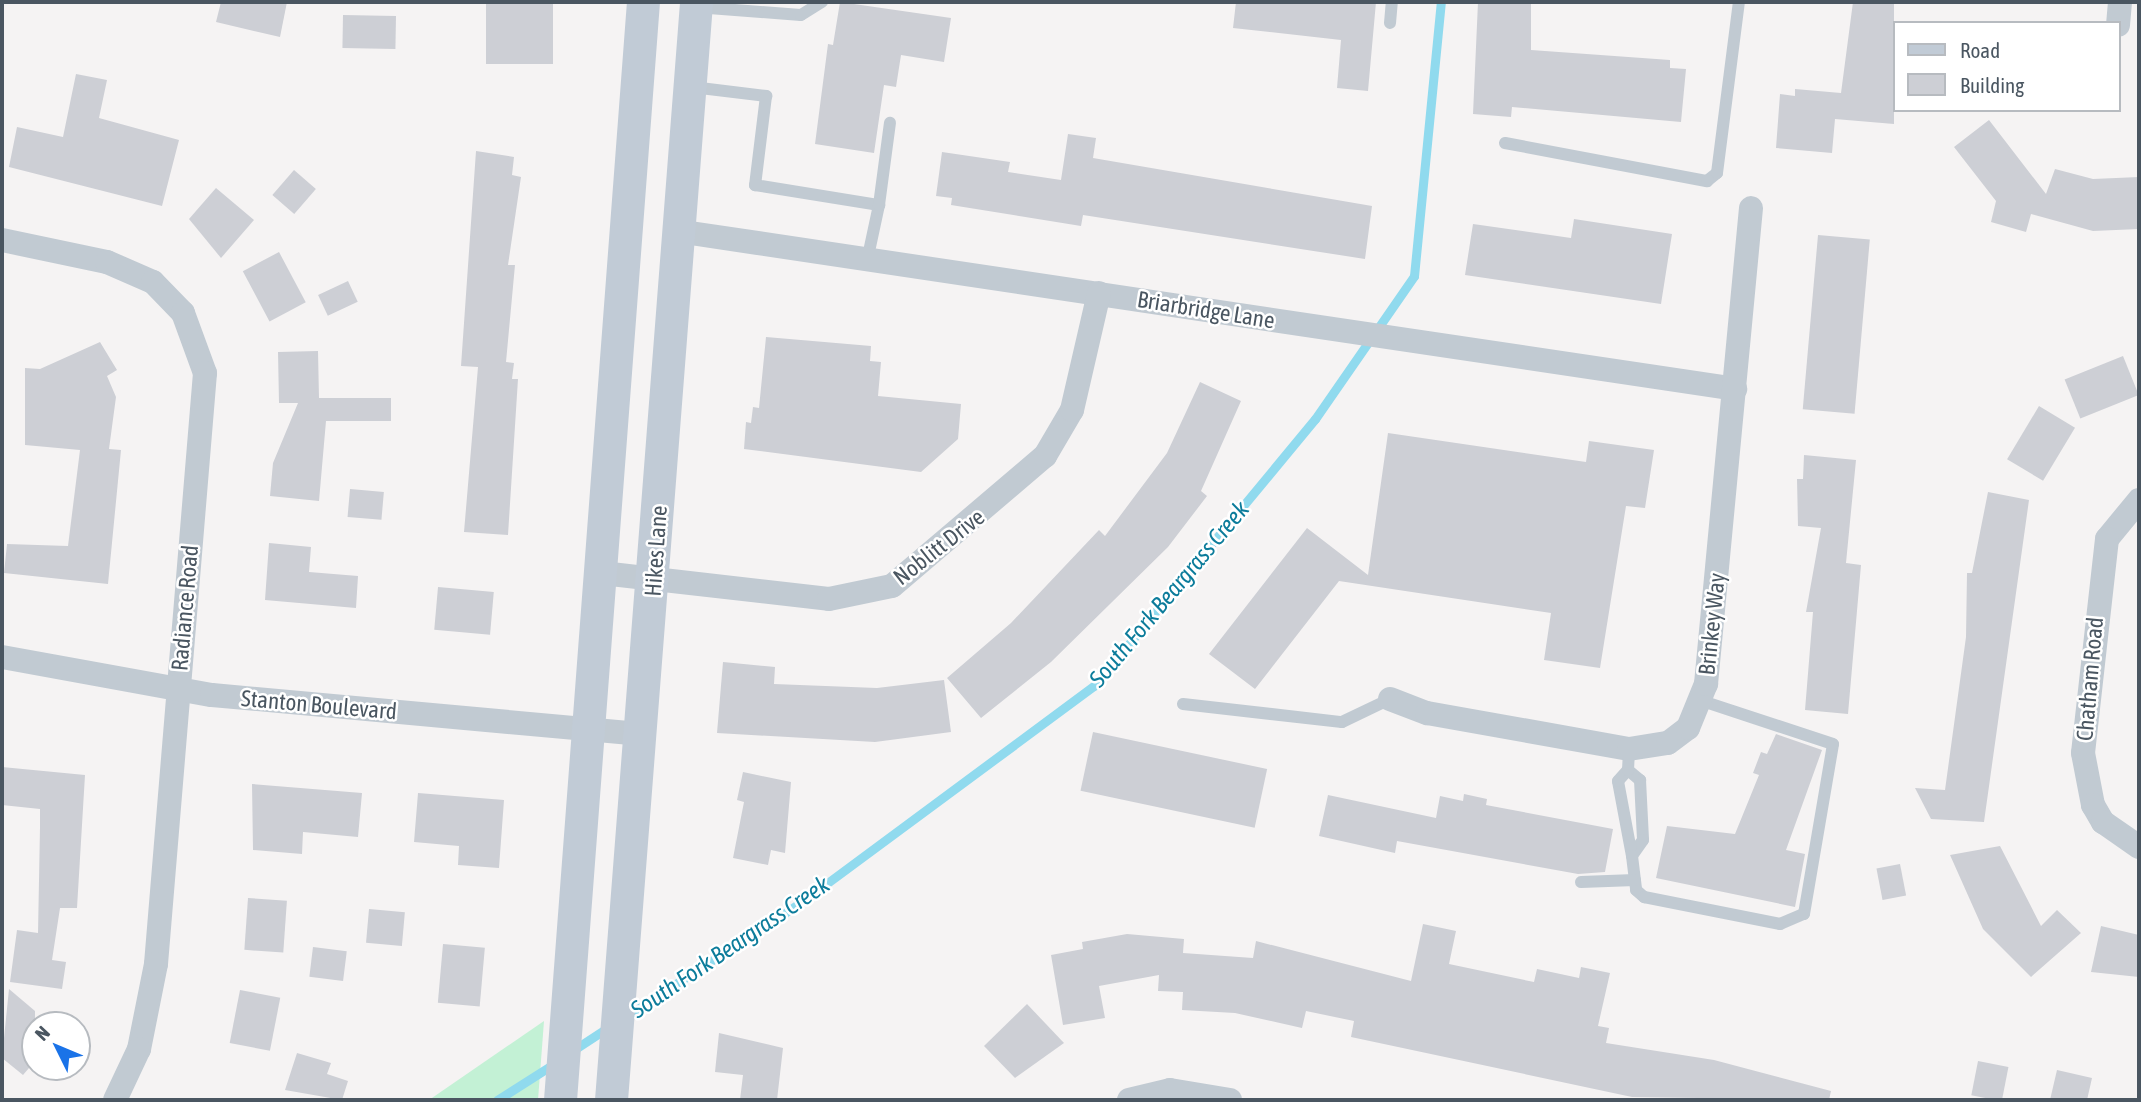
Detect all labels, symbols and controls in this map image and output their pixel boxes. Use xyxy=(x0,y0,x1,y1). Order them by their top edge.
legend xyxy=(1892,21,2120,112)
text: Road xyxy=(1960,38,2000,62)
text: Building xyxy=(1960,73,2024,97)
street label: Briarbridge Lane xyxy=(1135,286,1277,334)
water label: South Fork Beargrass Creek xyxy=(1083,495,1255,693)
street label: Noblitt Drive xyxy=(888,503,990,591)
street label: Hikes Lane xyxy=(639,505,673,597)
street label: Radiance Road xyxy=(166,544,204,672)
street label: Brinkey Way xyxy=(1693,571,1731,677)
street label: Chatham Road xyxy=(2071,616,2109,742)
street label: Stanton Boulevard xyxy=(240,684,398,726)
water label: South Fork Beargrass Creek xyxy=(625,870,835,1024)
north arrow xyxy=(21,1011,91,1081)
text: N xyxy=(30,1021,54,1045)

